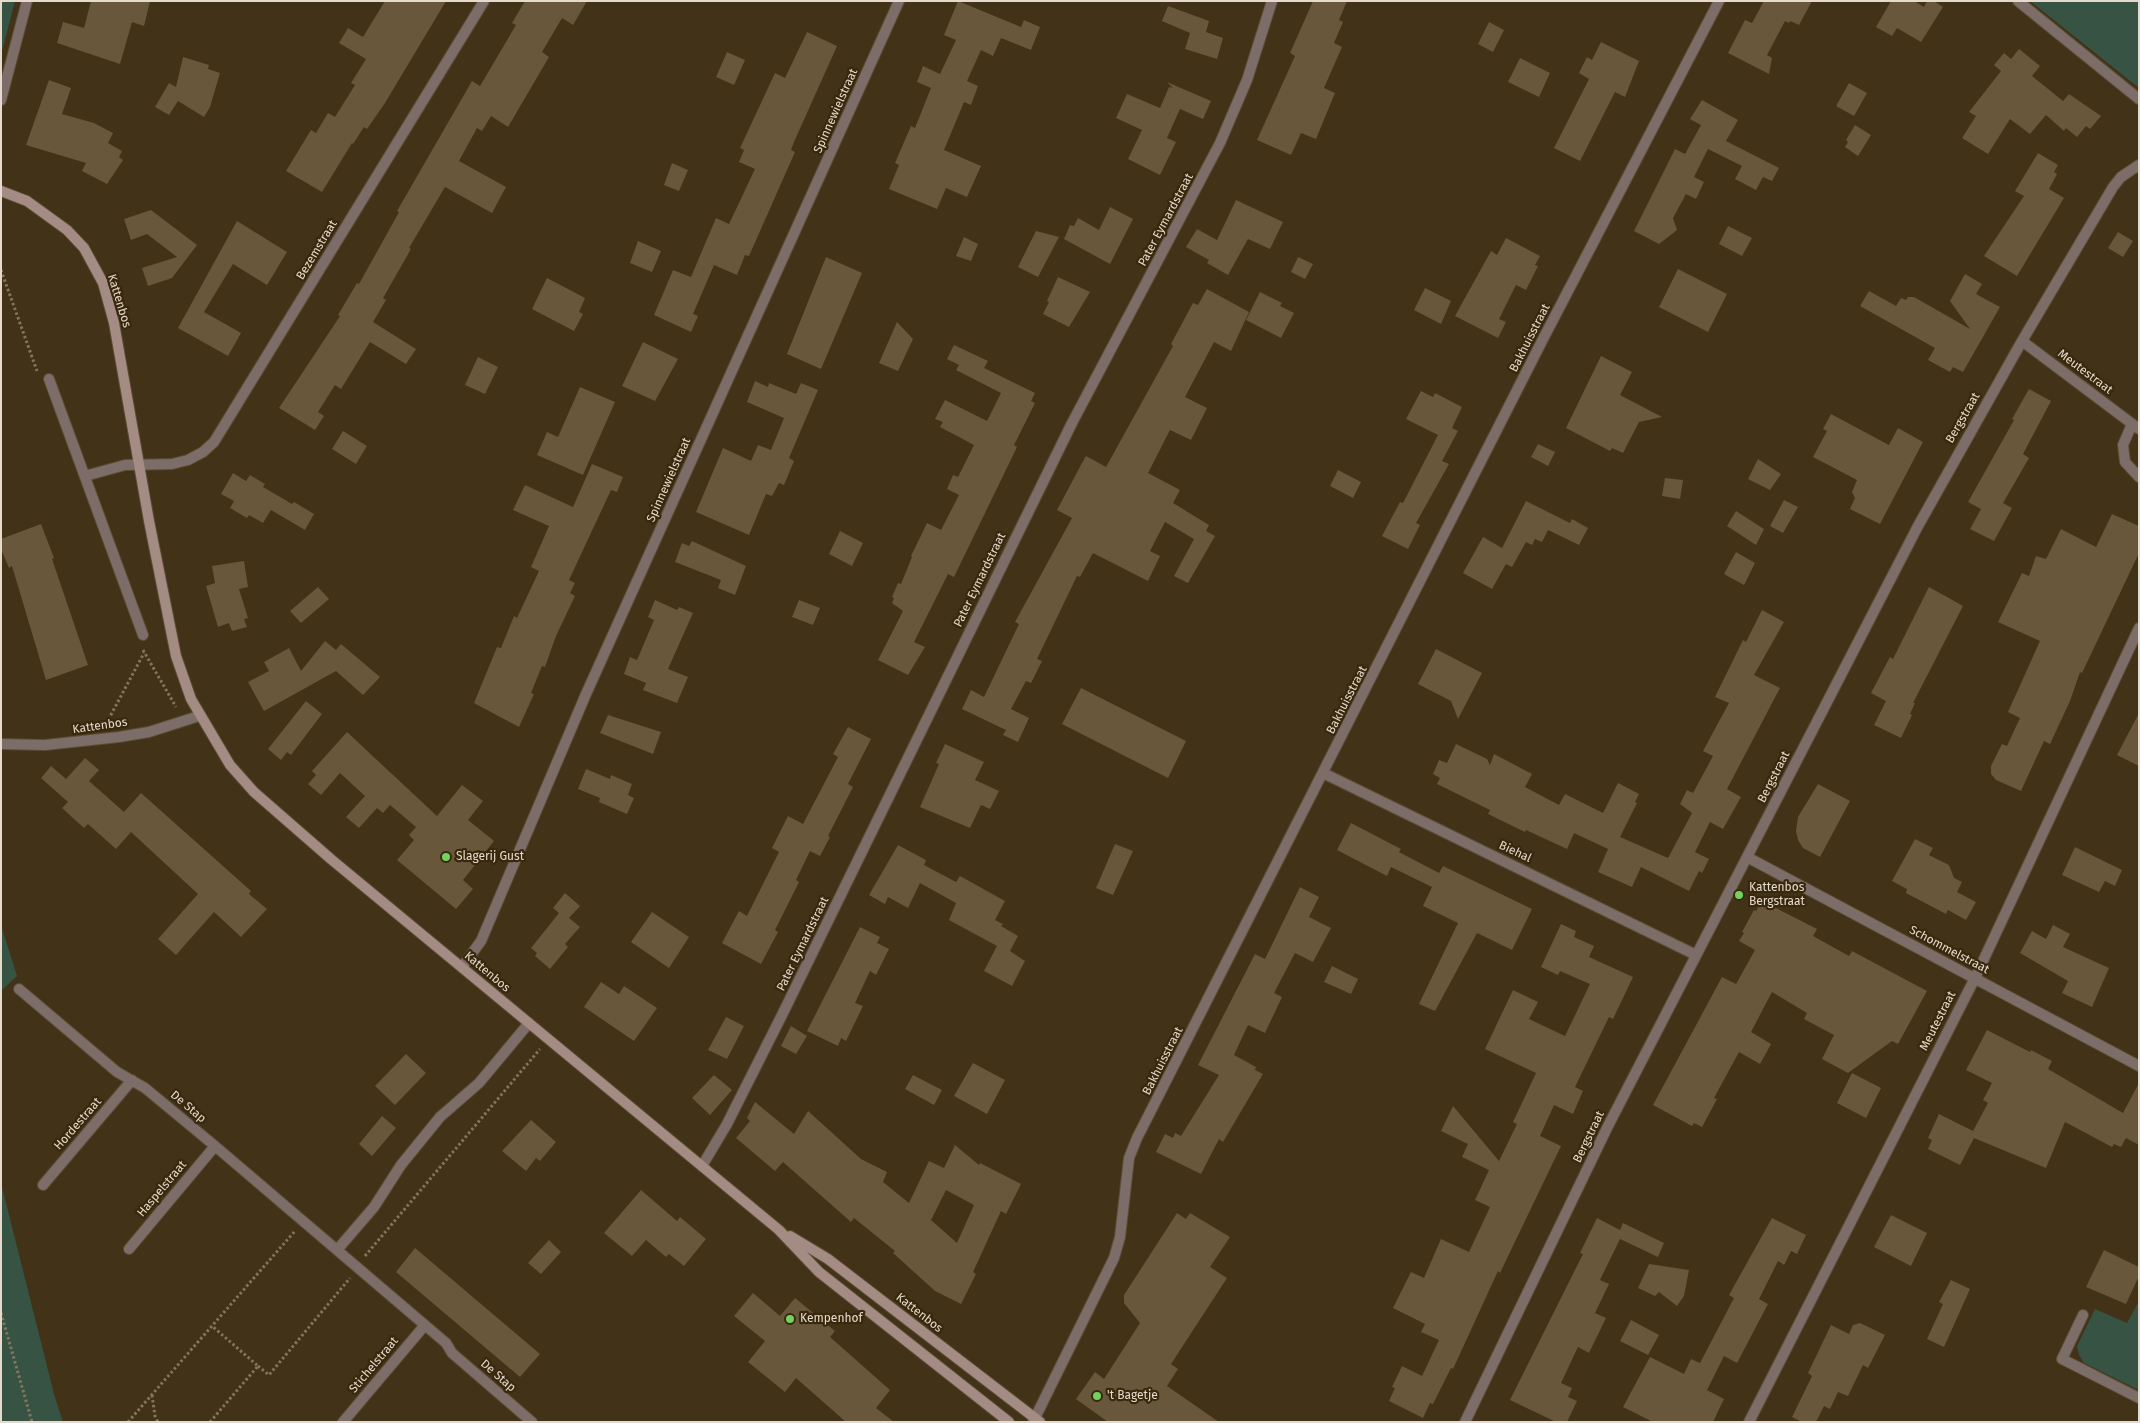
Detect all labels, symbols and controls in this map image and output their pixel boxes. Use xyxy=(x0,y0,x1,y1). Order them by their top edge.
street label: Spinnewielstraat xyxy=(811,66,861,156)
street label: Pater Eymardstraat xyxy=(1135,171,1197,269)
street label: Bezemstraat xyxy=(294,217,340,283)
street label: Kattenbos xyxy=(104,272,134,330)
street label: Bakhuisstraat xyxy=(1507,302,1553,374)
street label: Meutestraat xyxy=(2055,347,2115,397)
street label: Bergstraat xyxy=(1943,390,1983,446)
street label: Spinnewielstraat xyxy=(644,435,694,525)
street label: Pater Eymardstraat xyxy=(951,530,1009,630)
street label: Bakhuisstraat xyxy=(1324,664,1370,736)
street label: Kattenbos xyxy=(72,715,128,737)
street label: Bergstraat xyxy=(1755,749,1793,805)
street label: Biehal xyxy=(1496,838,1534,866)
place label: Slagerij Gust xyxy=(456,850,524,864)
marker: Slagerij Gust xyxy=(440,851,452,863)
place label: Kattenbos Bergstraat xyxy=(1749,881,1805,909)
marker: Kattenbos Bergstraat xyxy=(1733,889,1745,901)
street label: Pater Eymardstraat xyxy=(774,894,832,994)
street label: Schommelstraat xyxy=(1907,923,1991,977)
street label: Kattenbos xyxy=(461,949,513,995)
street label: Meutestraat xyxy=(1917,989,1959,1053)
street label: Bakhuisstraat xyxy=(1140,1025,1186,1097)
street label: De Stap xyxy=(167,1088,209,1126)
street label: Hordestraat xyxy=(51,1095,105,1153)
street label: Bergstraat xyxy=(1570,1109,1608,1165)
street label: Haspelstraat xyxy=(134,1158,190,1220)
street label: Kattenbos xyxy=(893,1290,945,1336)
place label: Kempenhof xyxy=(800,1312,862,1326)
marker: Kempenhof xyxy=(784,1313,796,1325)
street label: Stichelstraat xyxy=(346,1334,402,1396)
street label: De Stap xyxy=(477,1357,519,1395)
place label: 't Bagetje xyxy=(1107,1389,1158,1403)
marker: 't Bagetje xyxy=(1091,1390,1103,1402)

